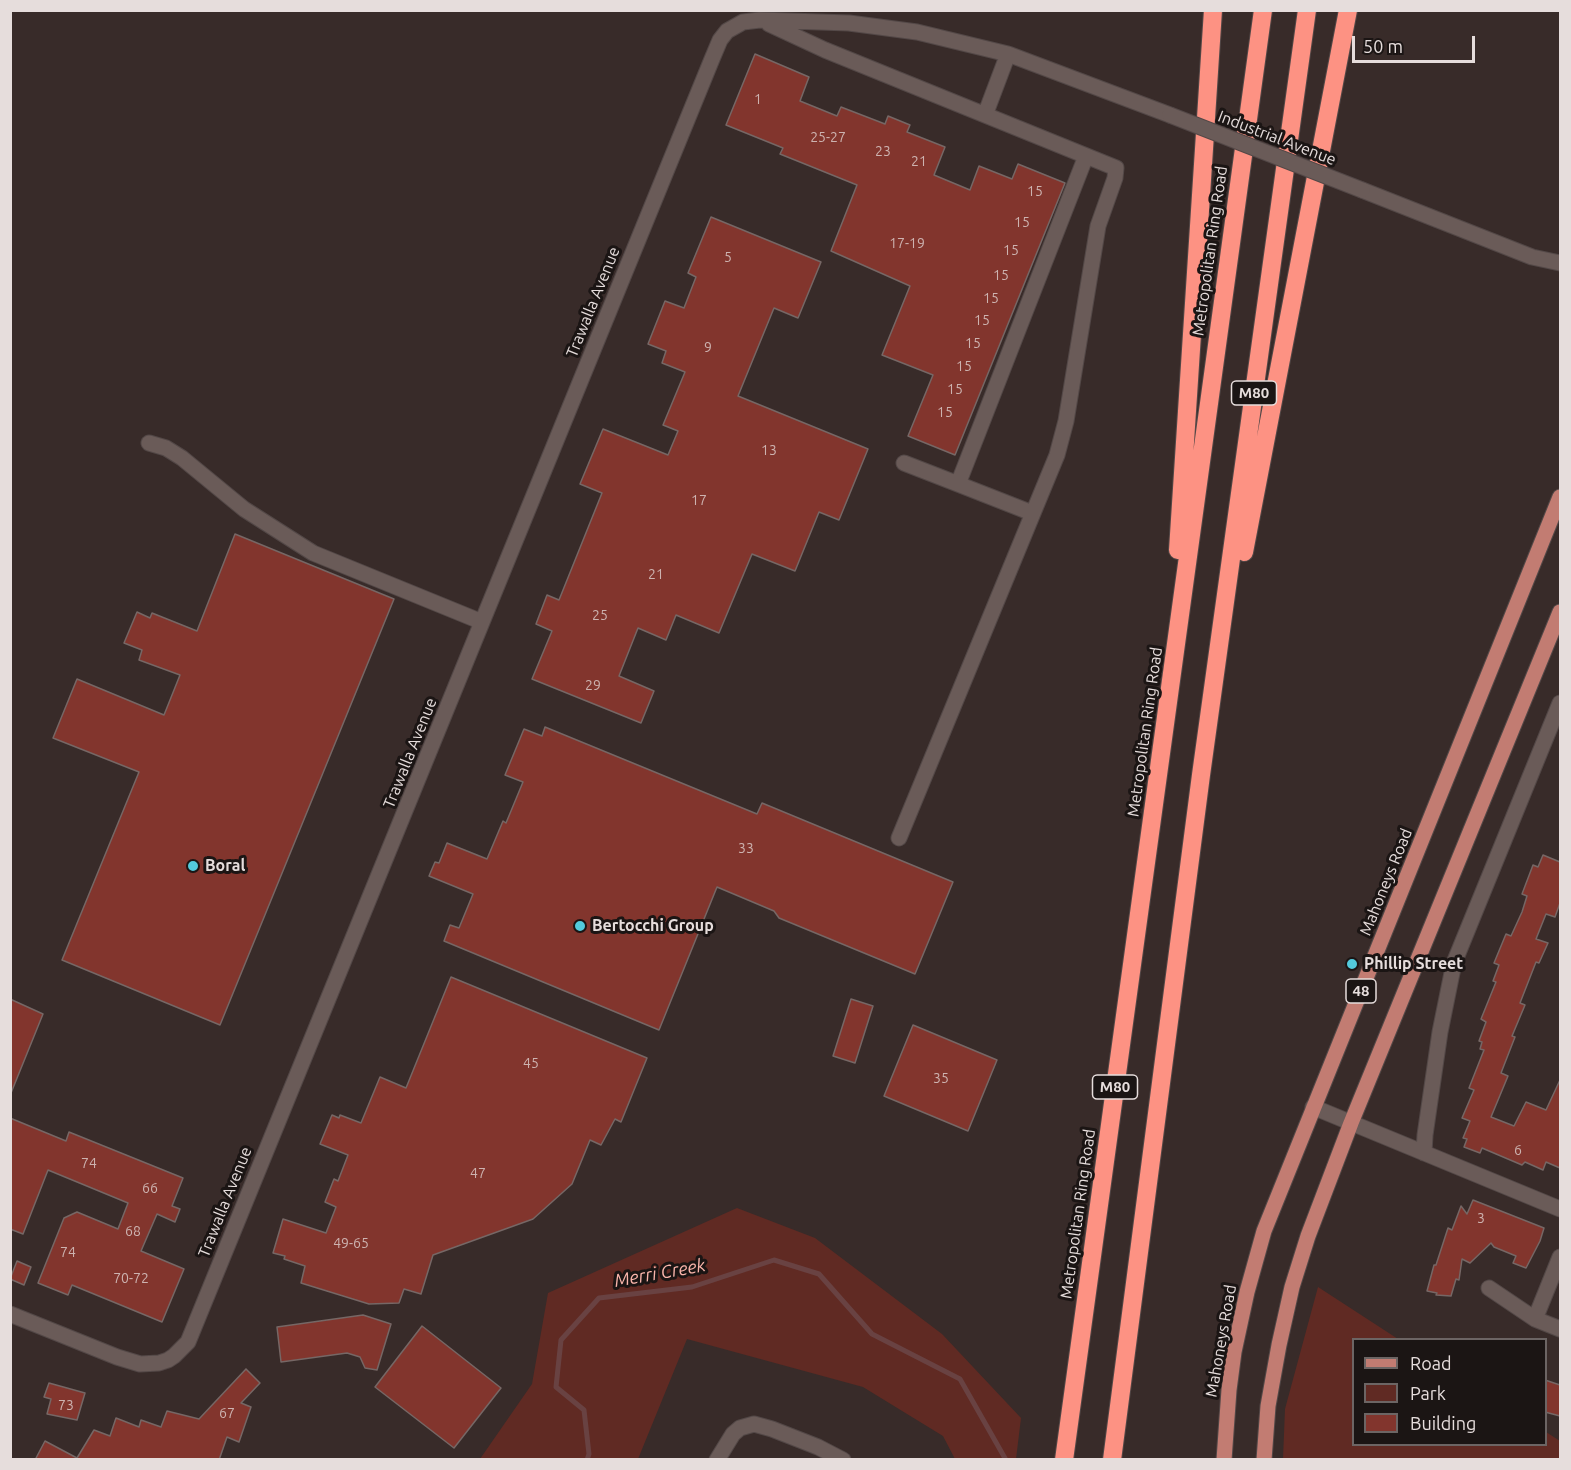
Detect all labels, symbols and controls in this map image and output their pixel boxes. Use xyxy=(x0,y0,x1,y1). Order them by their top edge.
scale bar xyxy=(1355,24,1478,62)
text: 50 m xyxy=(1363,36,1403,56)
house number: 1 xyxy=(754,91,762,107)
street label: Industrial Avenue xyxy=(1215,107,1339,169)
house number: 25-27 xyxy=(810,129,846,145)
house number: 23 xyxy=(875,143,891,159)
house number: 21 xyxy=(911,153,927,169)
street label: Metropolitan Ring Road xyxy=(1189,165,1231,337)
house number: 15 xyxy=(1027,183,1043,199)
house number: 15 xyxy=(1014,214,1030,230)
house number: 17-19 xyxy=(889,235,925,251)
house number: 15 xyxy=(1003,242,1019,258)
street label: Trawalla Avenue xyxy=(562,244,624,360)
house number: 5 xyxy=(724,249,732,265)
house number: 15 xyxy=(993,267,1009,283)
house number: 15 xyxy=(983,290,999,306)
house number: 15 xyxy=(974,312,990,328)
house number: 15 xyxy=(965,335,981,351)
house number: 9 xyxy=(704,339,712,355)
house number: 15 xyxy=(956,358,972,374)
house number: 15 xyxy=(947,381,963,397)
road number: M80 xyxy=(1232,381,1276,405)
house number: 15 xyxy=(937,404,953,420)
house number: 13 xyxy=(761,442,777,458)
house number: 17 xyxy=(691,492,707,508)
house number: 21 xyxy=(648,566,664,582)
house number: 25 xyxy=(592,607,608,623)
street label: Metropolitan Ring Road xyxy=(1124,646,1166,818)
house number: 29 xyxy=(585,677,601,693)
street label: Trawalla Avenue xyxy=(379,695,441,811)
street label: Mahoneys Road xyxy=(1356,826,1416,938)
house number: 33 xyxy=(738,840,754,856)
place label: Boral xyxy=(205,856,245,876)
marker: Boral xyxy=(186,859,200,873)
place label: Bertocchi Group xyxy=(592,916,714,936)
marker: Bertocchi Group xyxy=(573,919,587,933)
place label: Phillip Street xyxy=(1364,954,1463,974)
marker: Phillip Street xyxy=(1345,957,1359,971)
road number: 48 xyxy=(1346,979,1376,1003)
house number: 45 xyxy=(523,1055,539,1071)
house number: 35 xyxy=(933,1070,949,1086)
road number: M80 xyxy=(1092,1075,1138,1099)
street label: Metropolitan Ring Road xyxy=(1057,1128,1099,1300)
house number: 6 xyxy=(1514,1142,1522,1158)
street label: Trawalla Avenue xyxy=(194,1144,256,1260)
house number: 74 xyxy=(81,1155,97,1171)
house number: 47 xyxy=(470,1165,486,1181)
house number: 66 xyxy=(142,1180,158,1196)
house number: 3 xyxy=(1477,1210,1485,1226)
house number: 68 xyxy=(125,1223,141,1239)
house number: 49-65 xyxy=(333,1235,369,1251)
house number: 74 xyxy=(60,1244,76,1260)
water label: Merri Creek xyxy=(613,1254,707,1292)
house number: 70-72 xyxy=(113,1270,149,1286)
street label: Mahoneys Road xyxy=(1202,1283,1240,1399)
legend xyxy=(1352,1338,1547,1446)
text: Road xyxy=(1410,1353,1452,1373)
text: Park xyxy=(1410,1383,1446,1403)
house number: 73 xyxy=(58,1397,74,1413)
house number: 67 xyxy=(219,1405,235,1421)
text: Building xyxy=(1410,1413,1476,1433)

